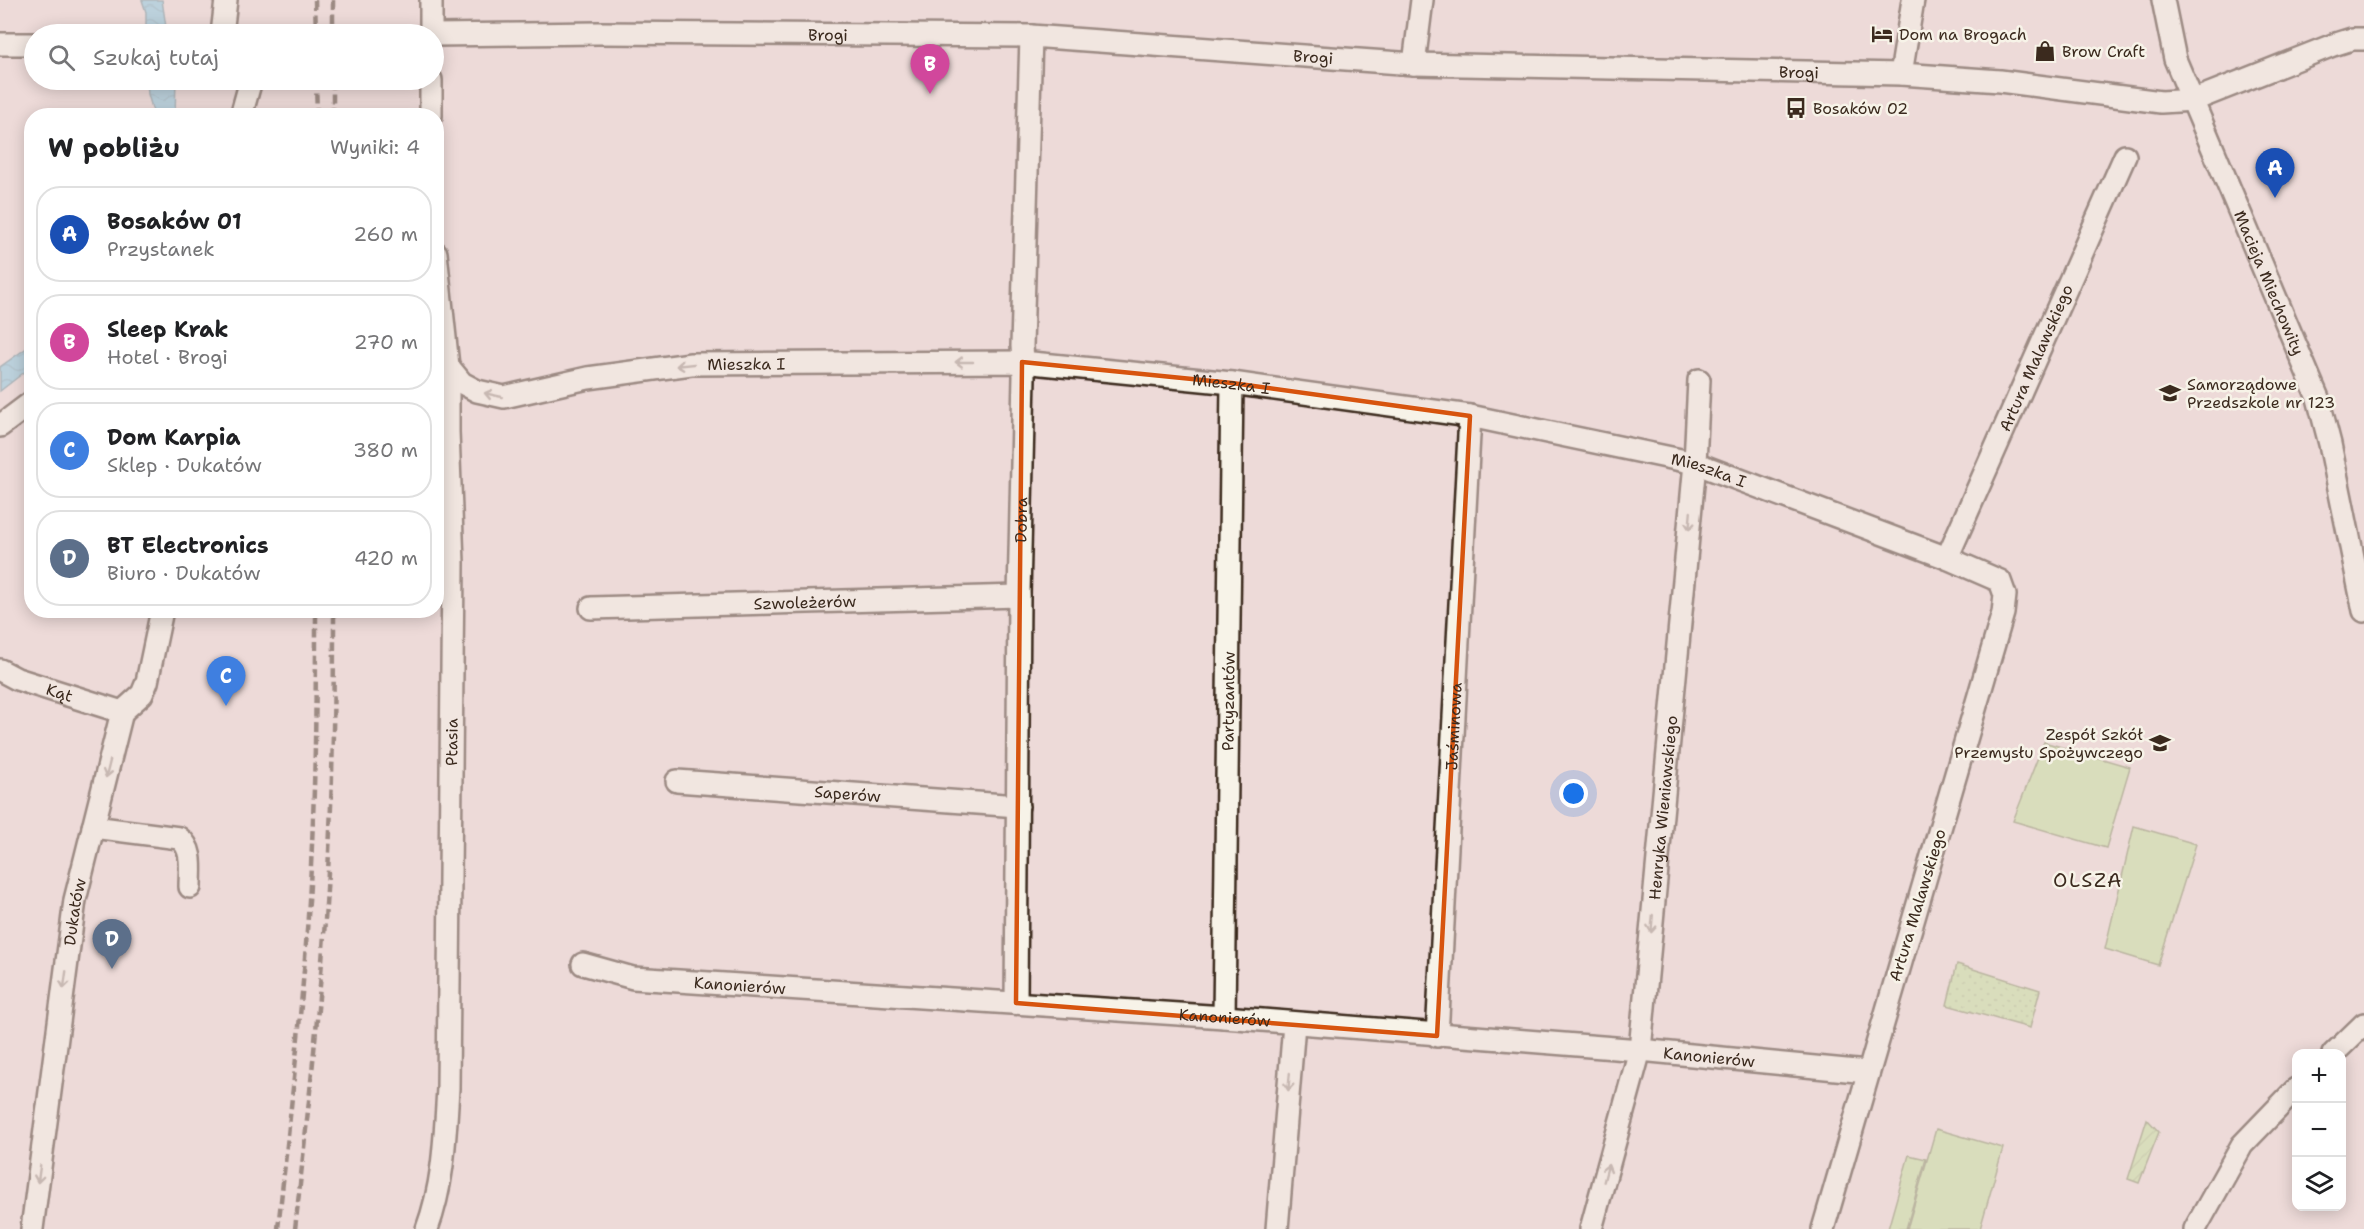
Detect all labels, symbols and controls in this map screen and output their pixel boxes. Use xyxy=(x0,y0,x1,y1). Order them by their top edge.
hotel icon: Dom na Brogach xyxy=(1870,22,1894,46)
search box xyxy=(24,24,444,90)
street label: Brogi xyxy=(808,24,848,46)
place label: Dom na Brogach xyxy=(1899,24,2027,45)
shop icon: Brow Craft xyxy=(2033,39,2057,63)
icon: search xyxy=(45,41,78,74)
place label: Brow Craft xyxy=(2062,41,2145,62)
text: Szukaj tutaj xyxy=(93,43,219,72)
pin: B xyxy=(910,44,950,94)
street label: Brogi xyxy=(1292,45,1334,69)
street label: Brogi xyxy=(1779,61,1819,83)
bus stop icon: Bosaków 02 xyxy=(1784,96,1808,120)
place label: Bosaków 02 xyxy=(1813,98,1908,119)
text: W pobliżu xyxy=(48,130,180,165)
text: Wyniki: 4 xyxy=(330,134,420,160)
pin: A xyxy=(2256,148,2294,198)
text: Bosaków 01 xyxy=(107,207,242,236)
street label: Macieja Miechowity xyxy=(2229,207,2309,359)
text: A xyxy=(62,221,77,247)
text: 260 m xyxy=(353,221,418,247)
text: Przystanek xyxy=(107,236,215,262)
street label: Artura Malawskiego xyxy=(1994,281,2078,435)
text: Sleep Krak xyxy=(107,315,229,344)
text: B xyxy=(63,329,76,355)
text: 270 m xyxy=(354,329,418,355)
text: Hotel · Brogi xyxy=(107,344,228,370)
street label: Mieszka I xyxy=(707,353,786,375)
one-way arrow xyxy=(954,356,974,368)
one-way arrow xyxy=(676,360,695,371)
street label: Mieszka I xyxy=(1191,369,1272,399)
place label: Samorządowe Przedszkole nr 123 xyxy=(2187,374,2335,413)
school or university icon: Samorządowe Przedszkole nr 123 xyxy=(2158,381,2182,405)
one-way arrow xyxy=(484,389,504,400)
text: Dom Karpia xyxy=(107,423,240,452)
text: C xyxy=(63,437,76,463)
text: 380 m xyxy=(353,437,418,463)
street label: Mieszka I xyxy=(1669,448,1749,492)
text: Sklep · Dukatów xyxy=(107,452,262,478)
street label: Dobra xyxy=(1010,497,1032,543)
one-way arrow xyxy=(1684,511,1695,530)
text: BT Electronics xyxy=(107,531,269,560)
text: D xyxy=(62,545,77,571)
text: 420 m xyxy=(354,545,418,571)
text: Biuro · Dukatów xyxy=(107,560,261,586)
street label: Szwoleżerów xyxy=(753,591,857,614)
street label: Partyzantów xyxy=(1217,651,1240,751)
pin: C xyxy=(206,656,246,706)
street label: Kąt xyxy=(44,679,75,707)
street label: Jaśminowa xyxy=(1441,682,1467,771)
street label: Henryka Wieniawskiego xyxy=(1644,715,1682,901)
street label: Ptasia xyxy=(441,718,463,766)
place label: Zespół Szkół Przemysłu Spożywczego xyxy=(1954,724,2143,763)
school or university icon: Zespół Szkół Przemysłu Spożywczego xyxy=(2148,731,2172,755)
one-way arrow xyxy=(101,759,113,778)
your location xyxy=(1559,779,1588,808)
street label: Saperów xyxy=(814,781,882,807)
street label: Artura Malawskiego xyxy=(1884,826,1951,984)
district label: OLSZA xyxy=(2053,867,2123,893)
street label: Dukatów xyxy=(59,876,91,947)
one-way arrow xyxy=(1646,914,1657,934)
pin: D xyxy=(92,920,132,969)
one-way arrow xyxy=(59,970,70,990)
street label: Kanonierów xyxy=(693,972,787,999)
street label: Kanonierów xyxy=(1178,1004,1272,1032)
street label: Kanonierów xyxy=(1662,1042,1756,1072)
map controls xyxy=(2292,1049,2346,1211)
button: + xyxy=(2292,1049,2346,1103)
one-way arrow xyxy=(1283,1072,1294,1092)
button: − xyxy=(2292,1103,2346,1157)
button: layers xyxy=(2292,1157,2346,1211)
one-way arrow xyxy=(34,1163,45,1183)
one-way arrow xyxy=(1601,1163,1613,1182)

